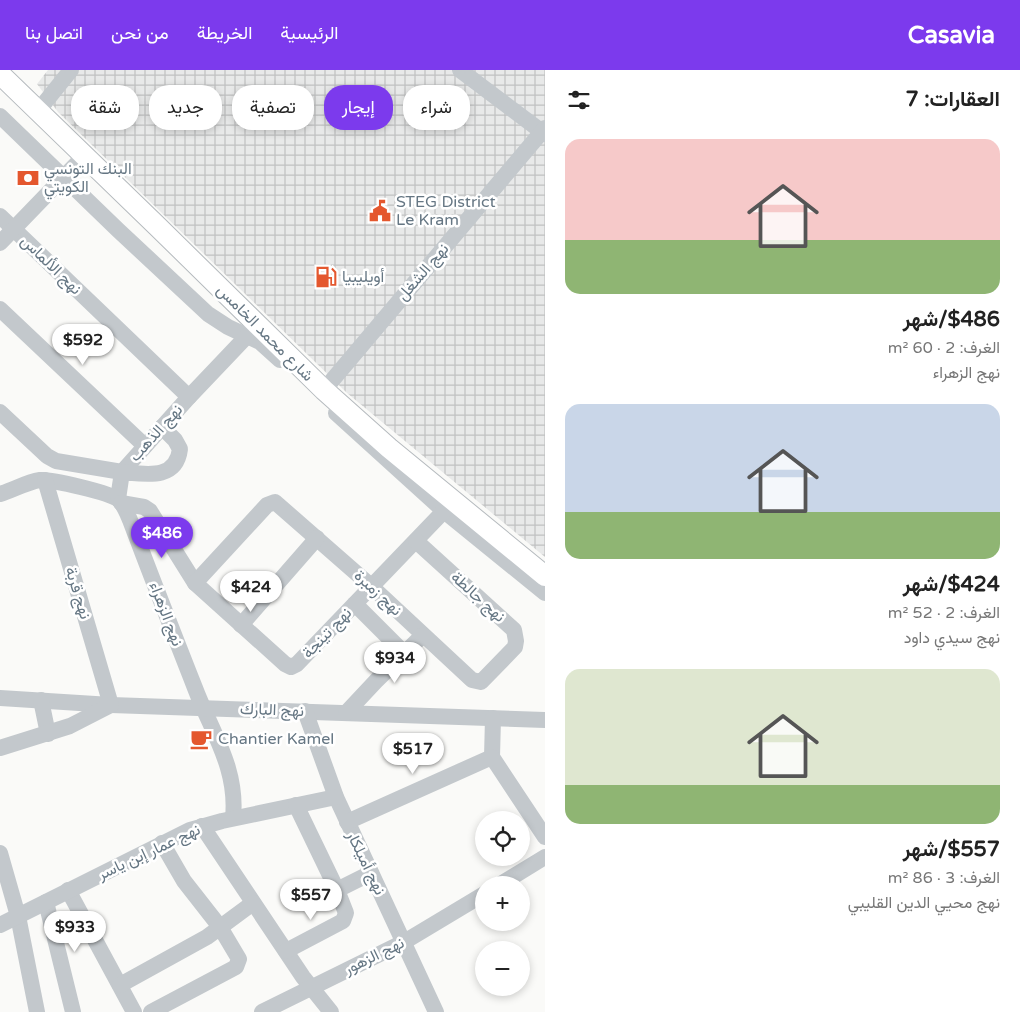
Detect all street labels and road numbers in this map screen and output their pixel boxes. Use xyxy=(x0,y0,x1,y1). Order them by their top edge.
street label: نهج الألماس xyxy=(16,231,86,300)
street label: نهج الشغل xyxy=(393,239,454,305)
street label: شارع محمد الخامس xyxy=(211,280,318,387)
street label: نهج الذهب xyxy=(125,400,188,467)
street label: نهج قربة xyxy=(60,564,95,622)
street label: نهج زمبرة xyxy=(349,566,406,621)
street label: نهج جالطة xyxy=(446,567,509,627)
street label: نهج الزهراء xyxy=(144,579,187,649)
street label: نهج تينجة xyxy=(298,603,357,663)
street label: نهج البارك xyxy=(240,699,304,722)
street label: نهج عمار إبن ياسر xyxy=(94,819,204,886)
street label: نهج أميلكار xyxy=(341,827,390,899)
street label: نهج الزهور xyxy=(340,933,408,981)

